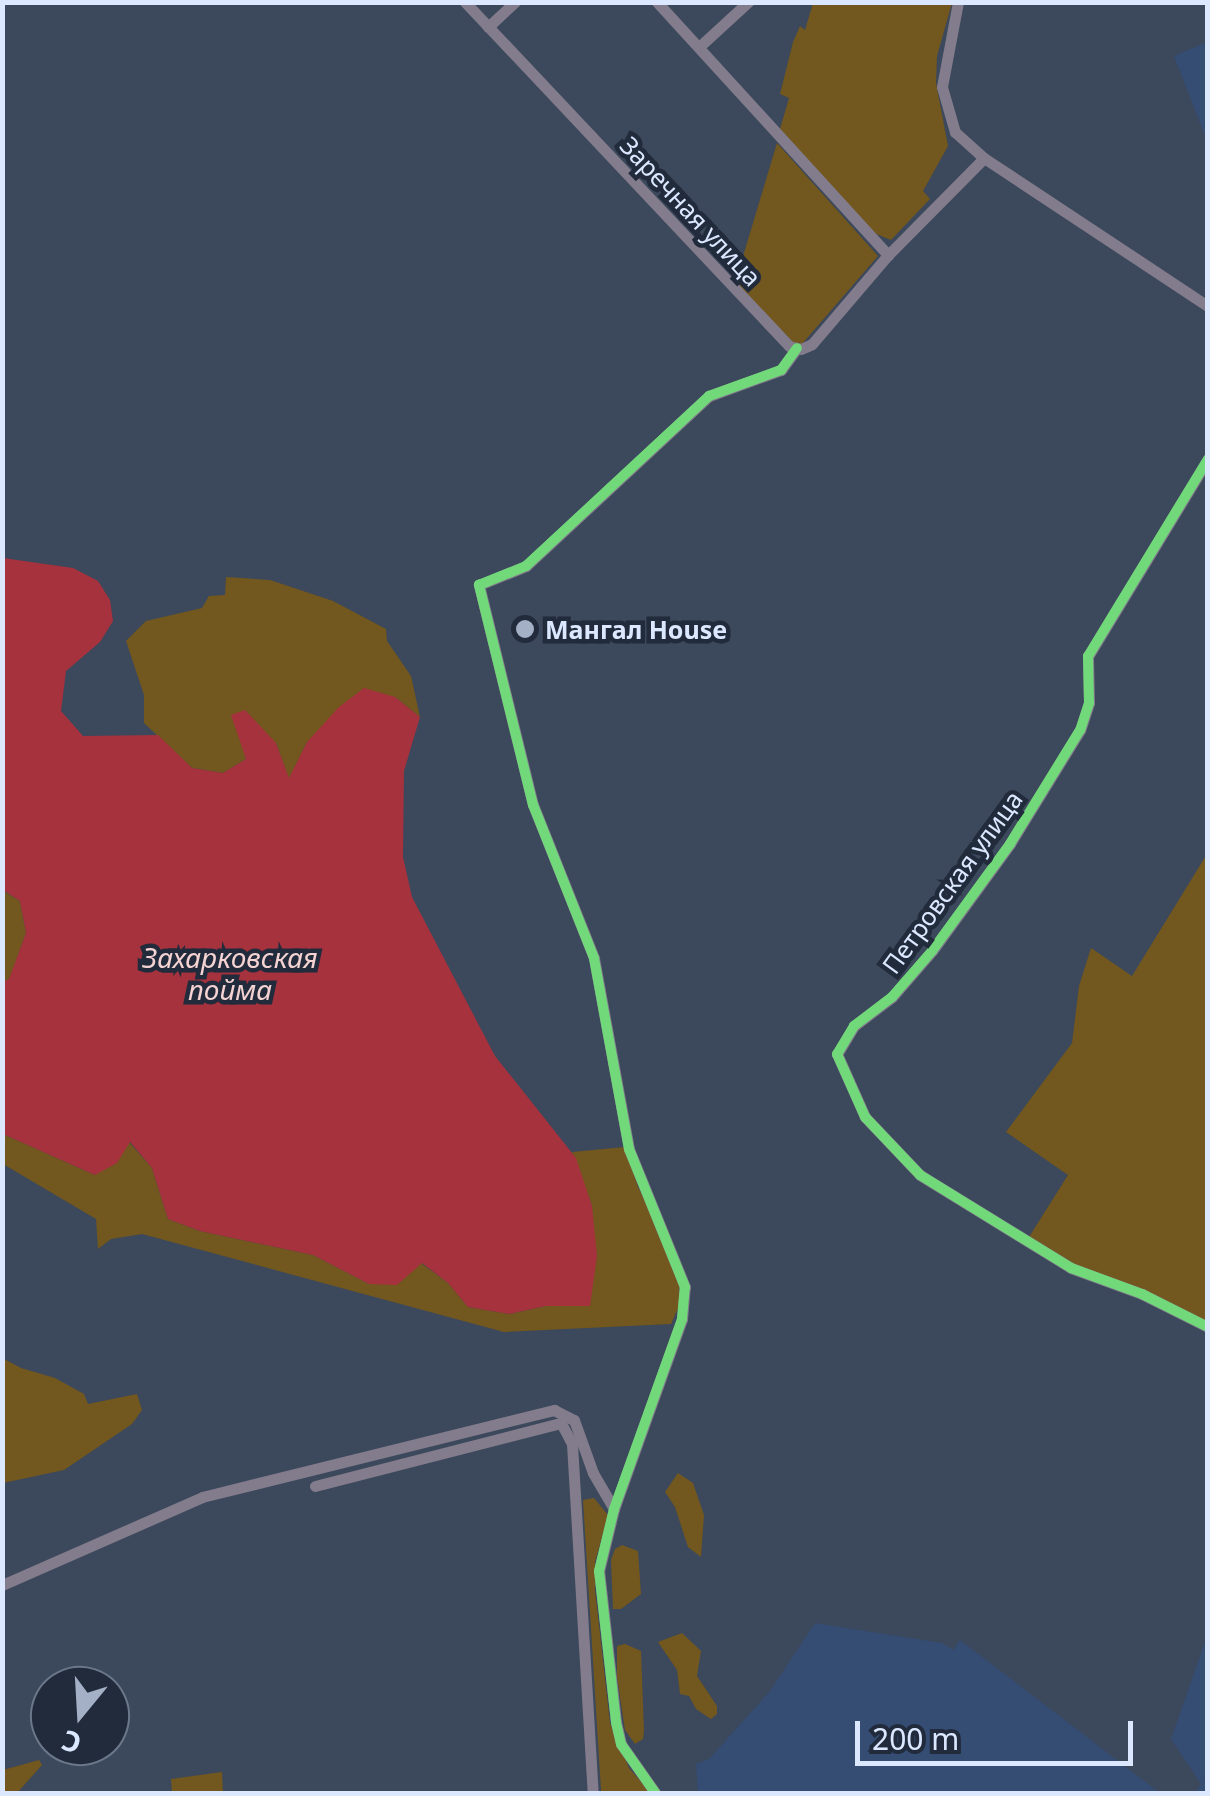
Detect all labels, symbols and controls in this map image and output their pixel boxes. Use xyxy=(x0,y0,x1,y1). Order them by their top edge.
street label: Заречная улица xyxy=(614,130,768,292)
place label: Мангал House xyxy=(545,614,727,644)
marker: Мангал House xyxy=(514,618,536,640)
street label: Петровская улица xyxy=(876,785,1028,979)
water label: Захарковская пойма xyxy=(143,940,317,1006)
north arrow xyxy=(30,1666,130,1766)
scale bar xyxy=(860,1701,1138,1763)
text: 200 m xyxy=(872,1718,959,1759)
text: С xyxy=(57,1722,86,1763)

